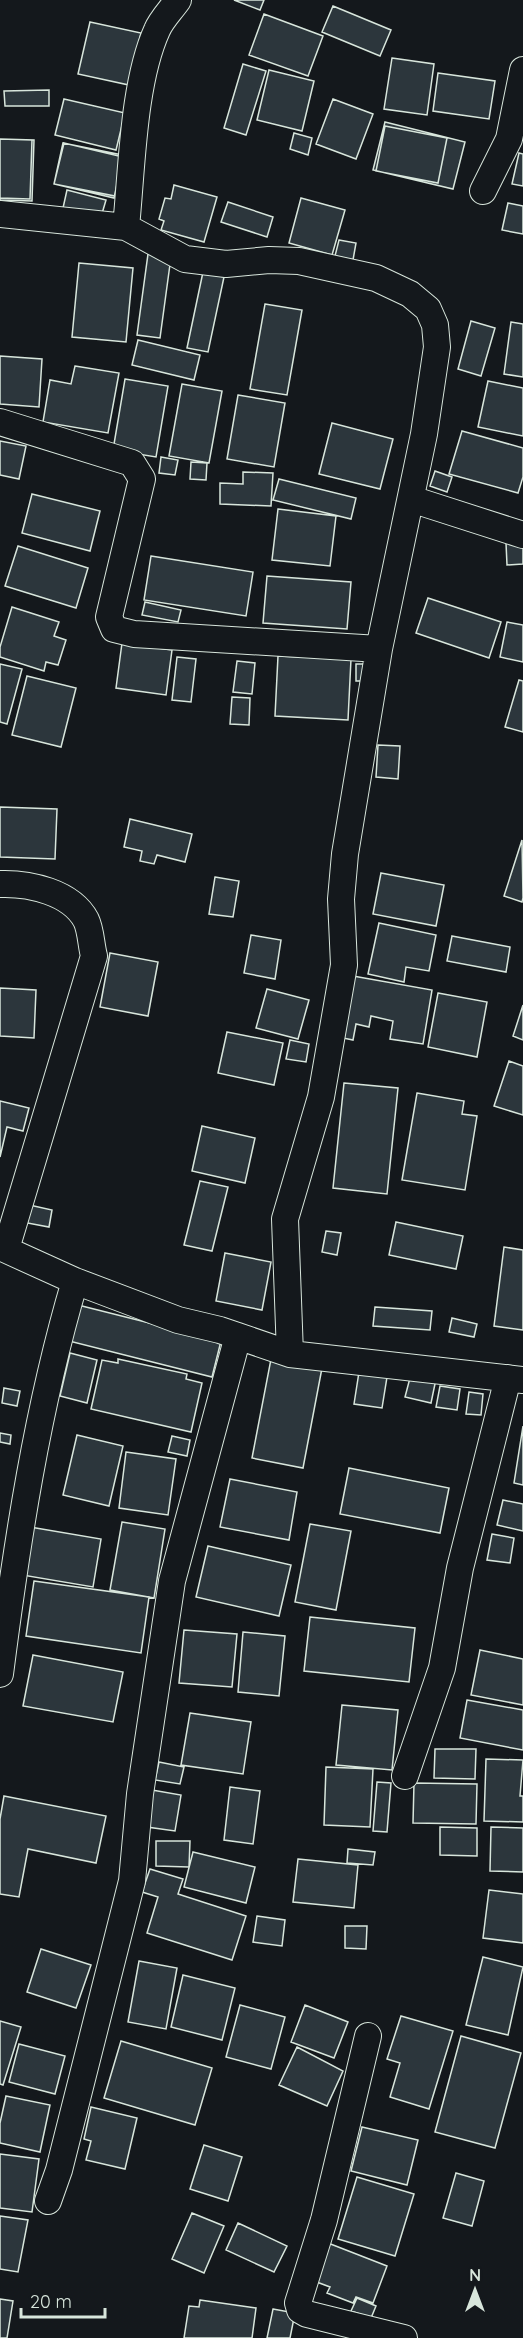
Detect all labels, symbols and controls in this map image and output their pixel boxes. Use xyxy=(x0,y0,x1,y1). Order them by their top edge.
north arrow xyxy=(445,2260,505,2320)
text: N xyxy=(469,2265,481,2285)
scale bar xyxy=(21,2281,105,2319)
text: 20 m xyxy=(30,2290,72,2313)

